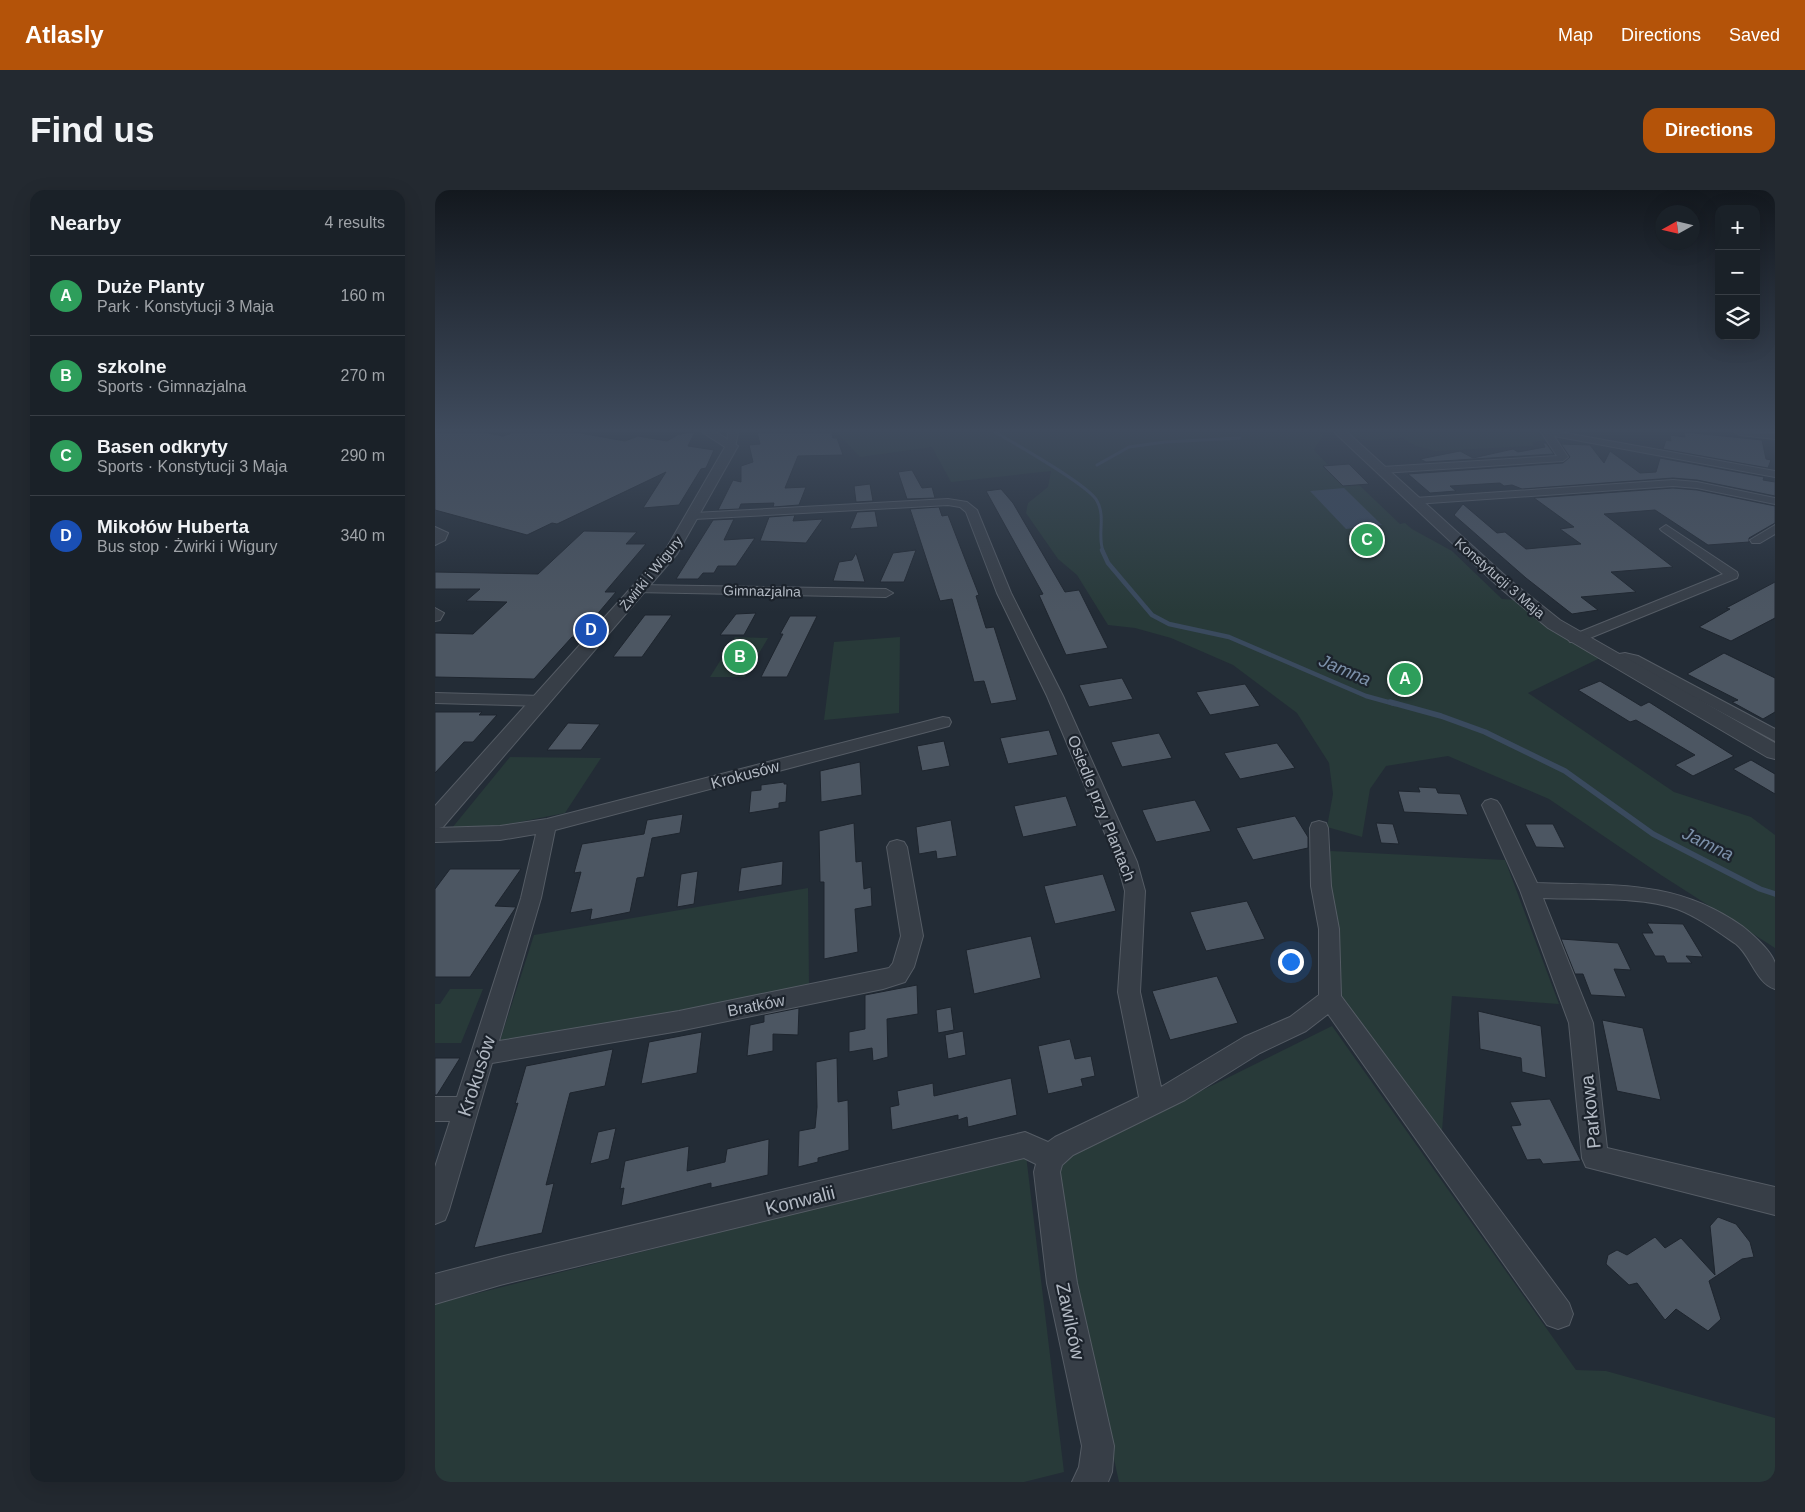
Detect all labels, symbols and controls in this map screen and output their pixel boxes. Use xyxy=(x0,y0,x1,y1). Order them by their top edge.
text: Atlasly xyxy=(25,21,104,48)
text: Map xyxy=(1558,25,1593,45)
text: Directions xyxy=(1621,25,1701,45)
text: Saved xyxy=(1729,25,1780,45)
button: Directions xyxy=(1643,108,1775,153)
text: Find us xyxy=(30,110,154,149)
north arrow xyxy=(1655,205,1700,250)
map controls xyxy=(1715,205,1760,340)
button: + xyxy=(1715,205,1760,250)
text: Nearby xyxy=(50,211,121,234)
text: 4 results xyxy=(325,214,385,231)
button: − xyxy=(1715,250,1760,295)
text: Duże Planty xyxy=(97,276,205,297)
text: A xyxy=(60,287,72,304)
text: 160 m xyxy=(341,287,385,304)
button: layers xyxy=(1715,295,1760,340)
text: Park · Konstytucji 3 Maja xyxy=(97,298,274,315)
text: szkolne xyxy=(97,356,167,377)
text: B xyxy=(60,367,72,384)
text: 270 m xyxy=(341,367,385,384)
text: Sports · Gimnazjalna xyxy=(97,378,246,395)
text: Basen odkryty xyxy=(97,436,228,457)
text: C xyxy=(60,447,72,464)
text: 290 m xyxy=(341,447,385,464)
text: Sports · Konstytucji 3 Maja xyxy=(97,458,287,475)
text: Mikołów Huberta xyxy=(97,516,249,537)
pin: C xyxy=(1351,521,1383,559)
text: D xyxy=(60,527,72,544)
text: 340 m xyxy=(341,527,385,544)
street label: Żwirki i Wigury xyxy=(615,532,686,613)
street label: Konstytucji 3 Maja xyxy=(1452,535,1548,621)
text: Bus stop · Żwirki i Wigury xyxy=(97,538,277,555)
street label: Gimnazjalna xyxy=(723,582,801,600)
pin: D xyxy=(575,611,607,649)
pin: B xyxy=(724,638,756,676)
water label: Jamna xyxy=(1315,650,1374,690)
pin: A xyxy=(1389,660,1421,698)
street label: Osiedle przy Plantach xyxy=(1065,733,1139,884)
street label: Krokusów xyxy=(709,757,782,792)
water label: Jamna xyxy=(1678,823,1737,865)
your location xyxy=(1278,949,1304,975)
street label: Bratków xyxy=(726,992,787,1019)
street label: Krokusów xyxy=(454,1033,499,1119)
street label: Parkowa xyxy=(1576,1074,1605,1150)
street label: Konwalii xyxy=(763,1182,837,1219)
street label: Zawilców xyxy=(1052,1281,1089,1362)

